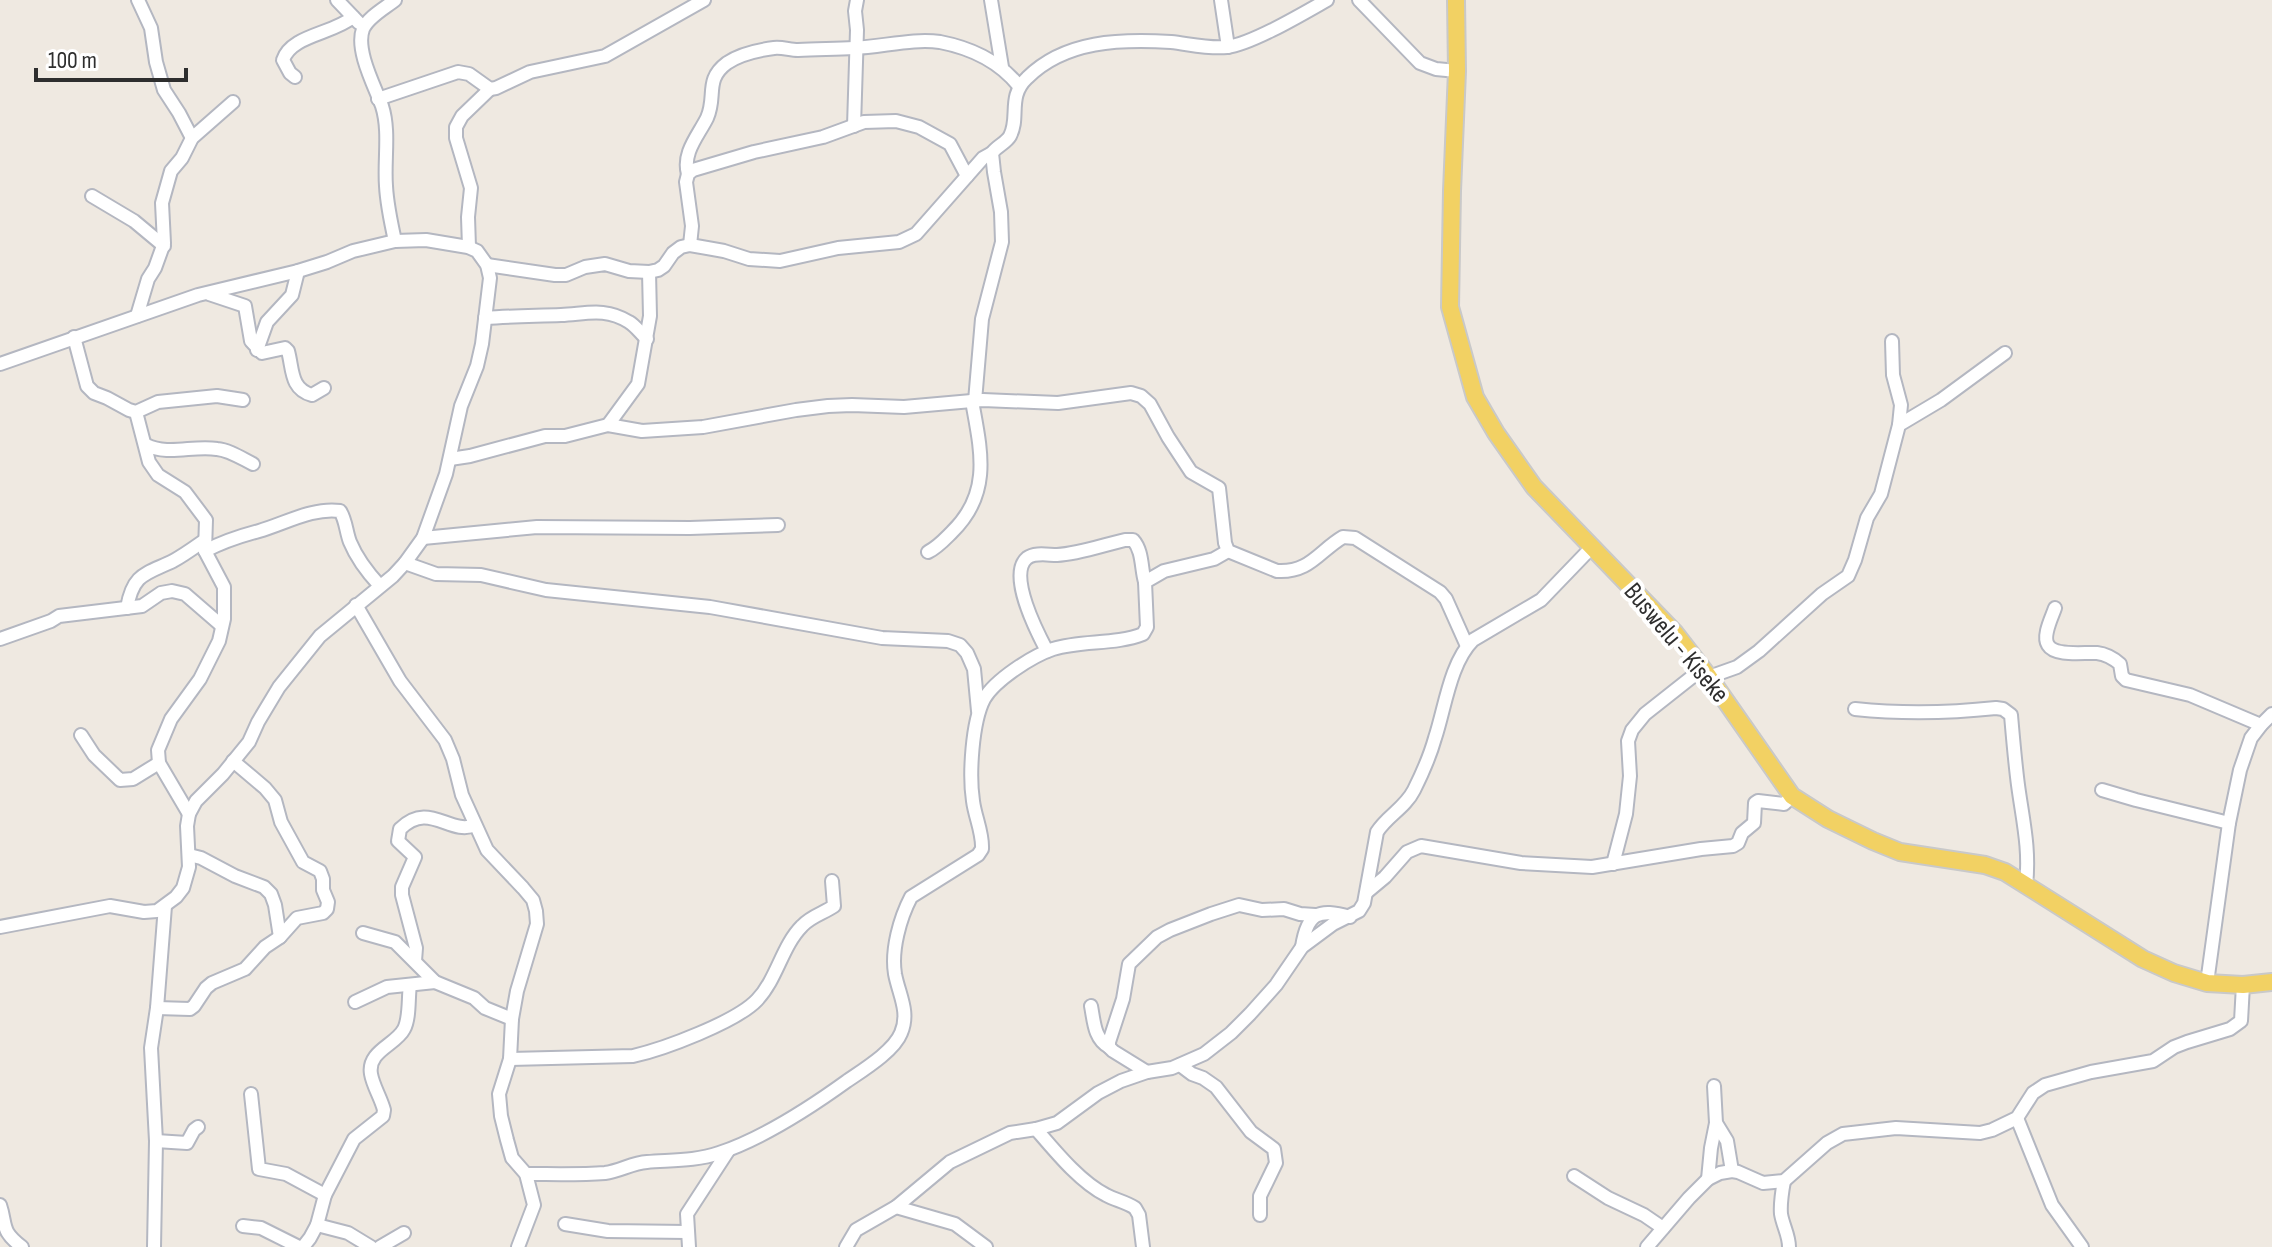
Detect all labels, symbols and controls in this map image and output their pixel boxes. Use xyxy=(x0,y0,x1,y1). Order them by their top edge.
scale bar xyxy=(36,32,186,82)
text: 100 m xyxy=(48,46,97,75)
street label: Buswelu - Kiseke xyxy=(1617,577,1735,709)

